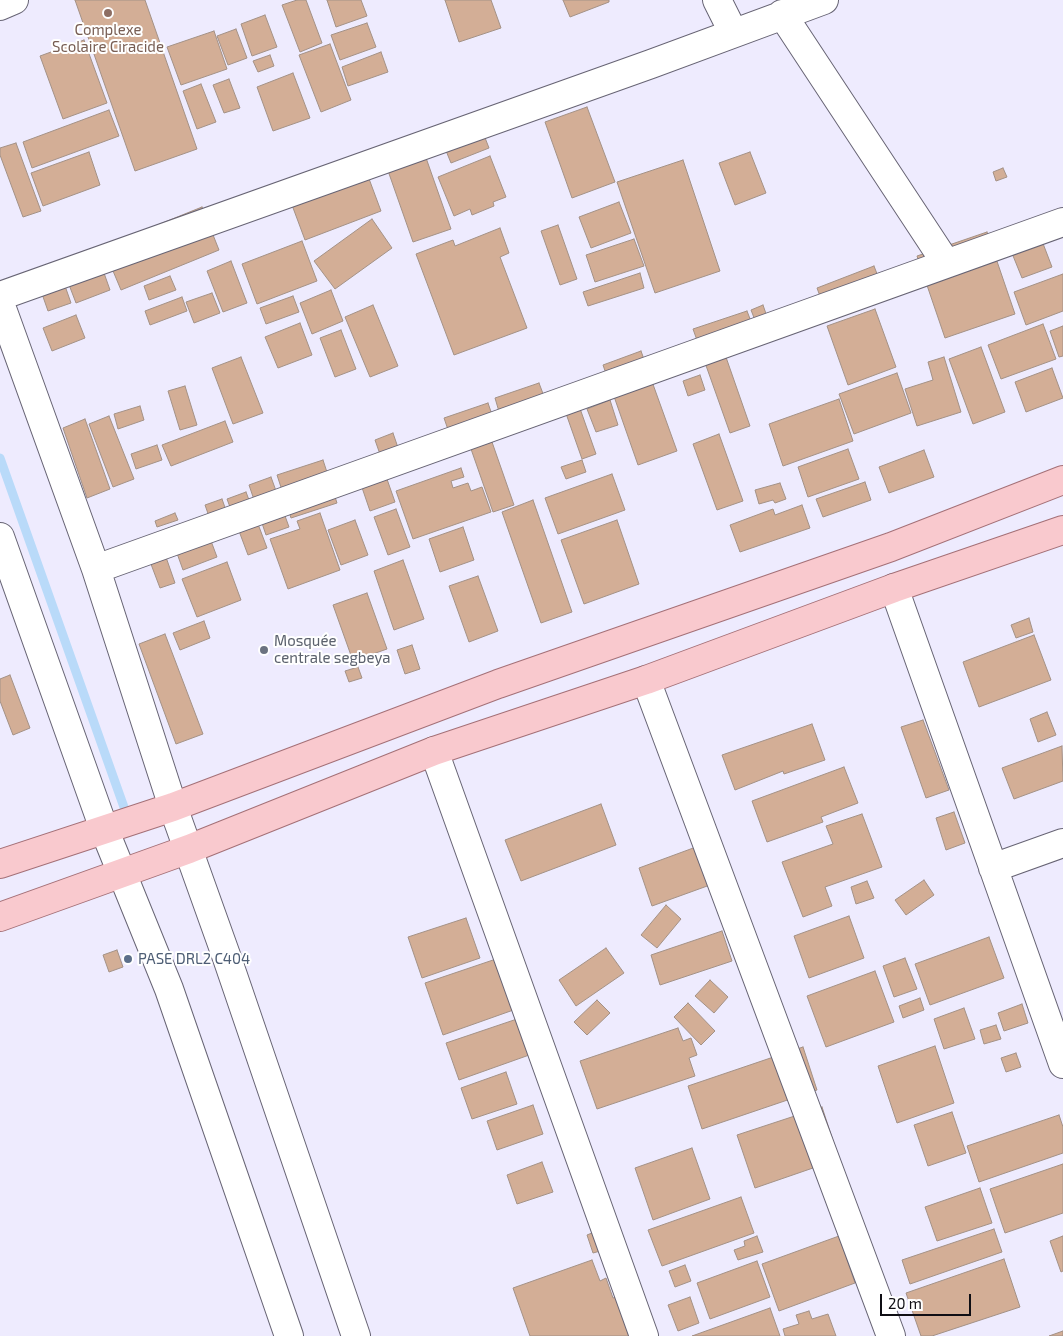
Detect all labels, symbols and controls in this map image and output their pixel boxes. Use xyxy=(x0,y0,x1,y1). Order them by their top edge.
marker: Complexe Scolaire Ciracide xyxy=(102,7,114,19)
place label: Complexe Scolaire Ciracide xyxy=(52,21,164,56)
place label: Mosquée centrale segbeya xyxy=(274,632,391,667)
marker: Mosquée centrale segbeya xyxy=(258,644,270,656)
place label: PASE DRL2 C404 xyxy=(138,950,250,968)
marker: PASE DRL2 C404 xyxy=(122,953,134,965)
scale bar xyxy=(883,1284,974,1316)
text: 20 m xyxy=(888,1294,922,1312)

